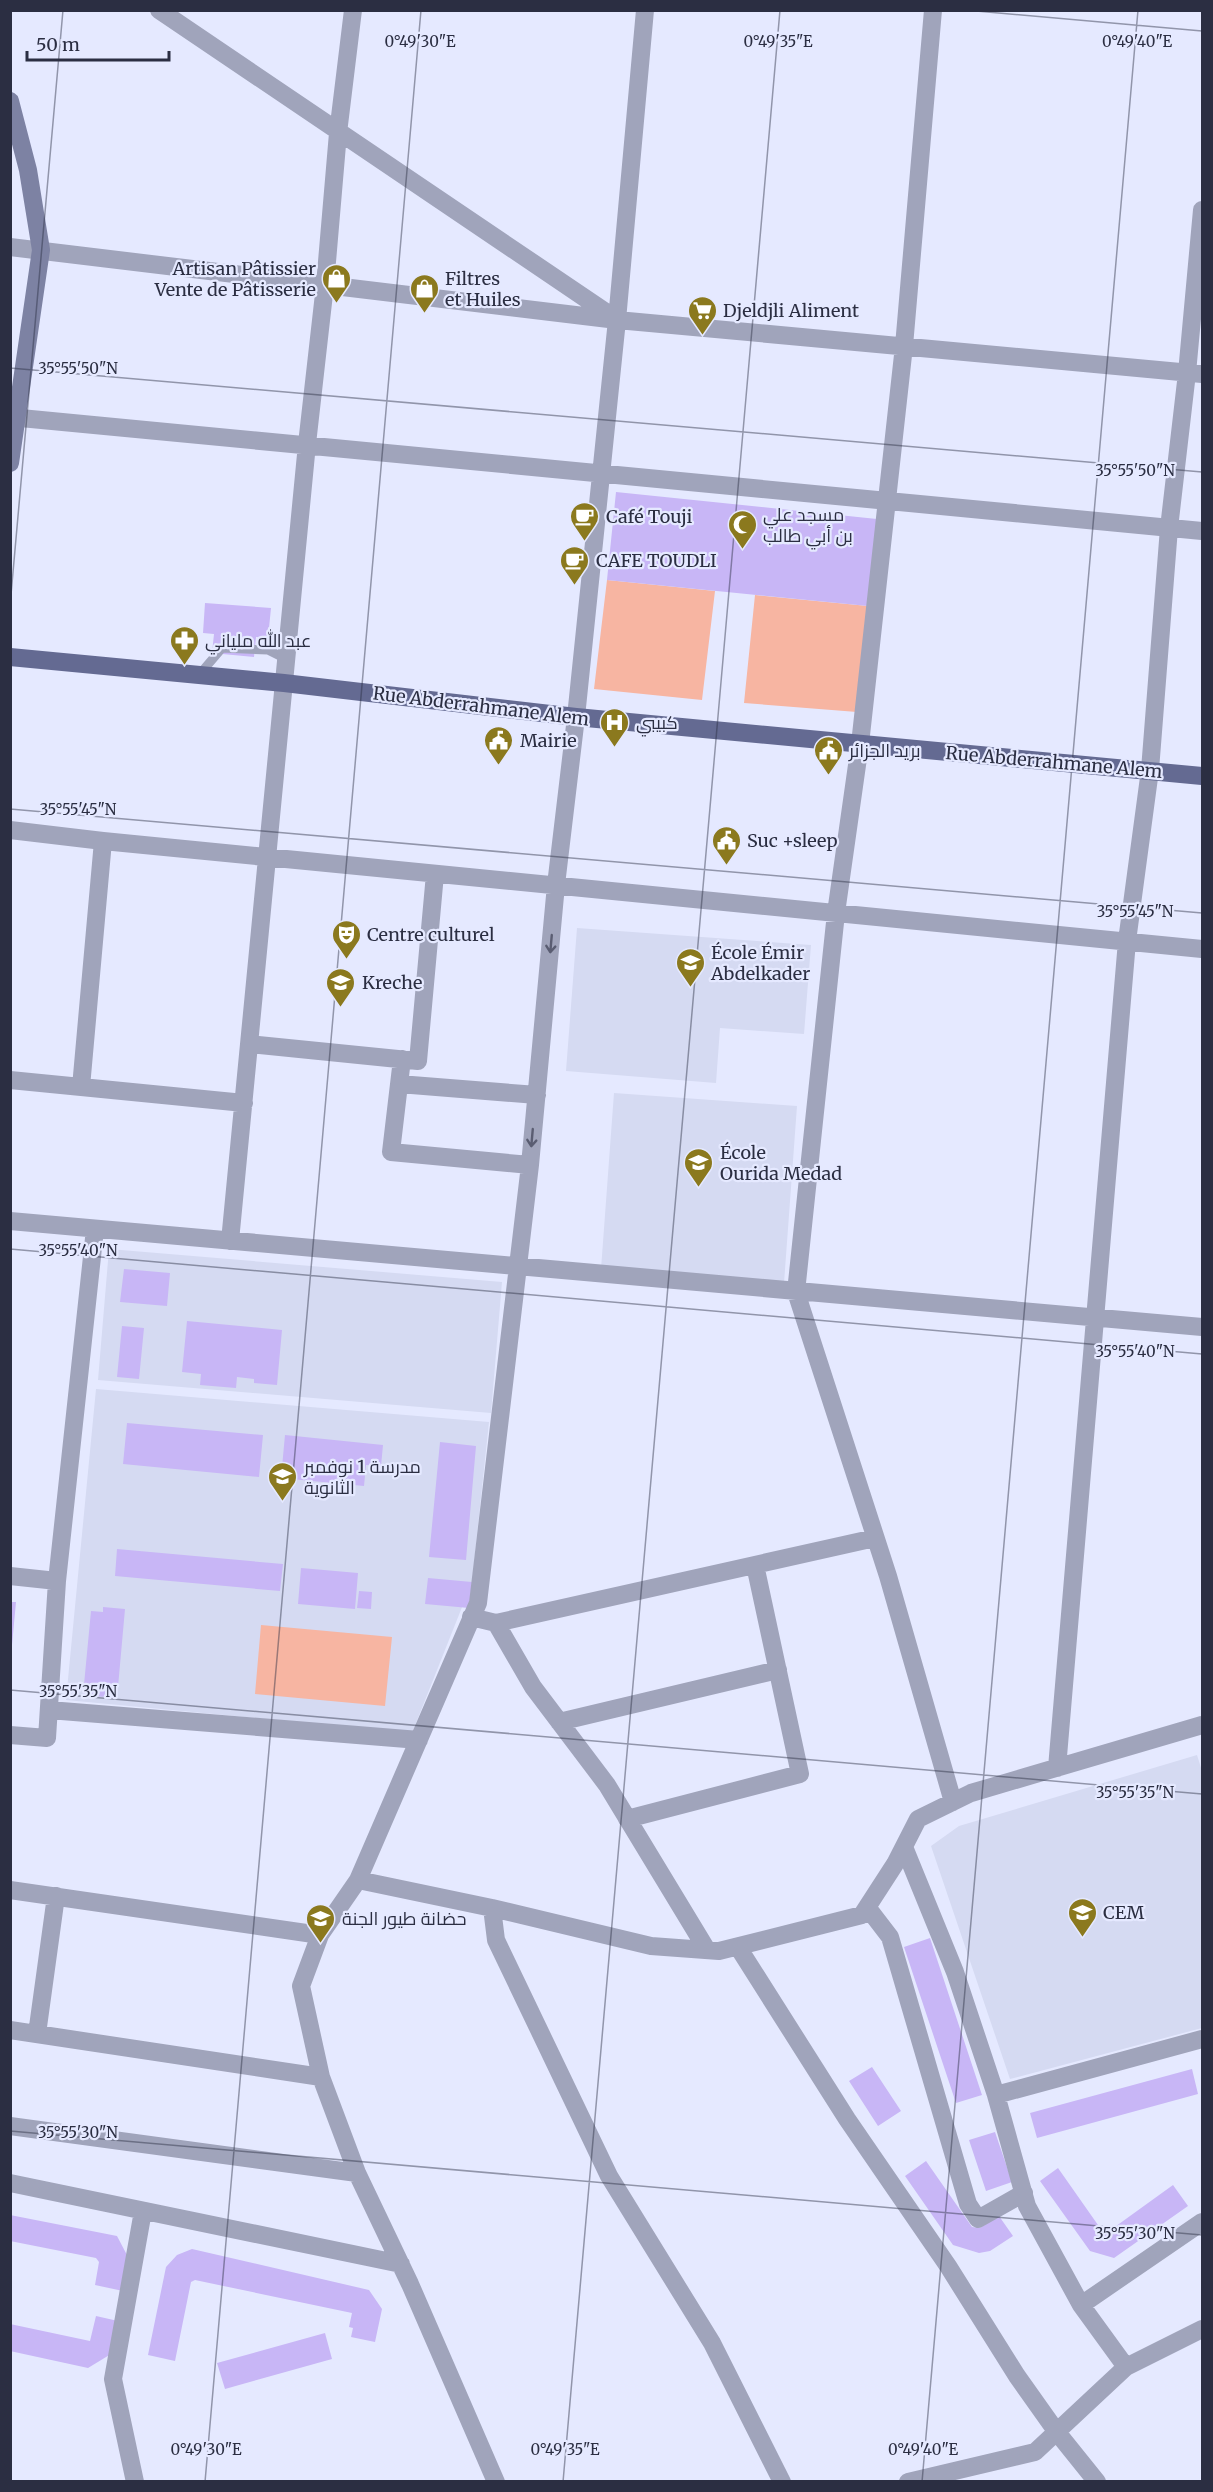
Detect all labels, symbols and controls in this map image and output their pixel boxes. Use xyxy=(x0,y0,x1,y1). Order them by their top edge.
scale bar xyxy=(27,24,170,62)
text: 0°49'30"E xyxy=(384,32,456,51)
text: 0°49'35"E xyxy=(743,32,813,51)
text: 0°49'40"E xyxy=(1102,32,1173,51)
text: 50 m xyxy=(36,33,80,56)
place label: Artisan Pâtissier Vente de Pâtisserie xyxy=(154,257,316,301)
shop icon: Artisan Pâtissier Vente de Pâtisserie xyxy=(321,262,353,304)
place label: Filtres et Huiles xyxy=(445,267,521,311)
shop icon: Filtres et Huiles xyxy=(408,272,440,314)
supermarket icon: Djeldjli Aliment xyxy=(686,294,718,336)
place label: Djeldjli Aliment xyxy=(723,299,859,322)
text: 35°55'50"N xyxy=(38,359,118,378)
text: 35°55'50"N xyxy=(1095,461,1175,480)
cafe icon: Café Touji xyxy=(569,500,601,542)
place label: مسجد علي بن أبي طالب xyxy=(763,503,853,550)
place label: Café Touji xyxy=(606,505,692,528)
mosque icon: مسجد علي بن أبي طالب xyxy=(726,508,758,550)
cafe icon: CAFE TOUDLI xyxy=(559,544,591,586)
place label: CAFE TOUDLI xyxy=(596,549,717,572)
pharmacy icon: عبد الله ملياني xyxy=(168,624,200,666)
place label: عبد الله ملياني xyxy=(205,629,311,655)
street label: Rue Abderrahmane Alem xyxy=(372,681,591,731)
hospital icon: كبيبي xyxy=(599,706,631,748)
place label: كبيبي xyxy=(636,711,678,737)
public building icon: Mairie xyxy=(483,724,515,766)
place label: Mairie xyxy=(520,729,577,752)
public building icon: بريد الجزائر xyxy=(812,734,844,776)
place label: بريد الجزائر xyxy=(848,739,920,762)
street label: Rue Abderrahmane Alem xyxy=(945,741,1164,783)
text: 35°55'45"N xyxy=(40,800,117,819)
public building icon: Suc +sleep xyxy=(710,824,742,866)
place label: Suc +sleep xyxy=(747,829,837,852)
text: 35°55'45"N xyxy=(1097,902,1174,921)
theatre icon: Centre culturel xyxy=(330,918,362,960)
place label: Centre culturel xyxy=(367,923,495,946)
one-way arrow xyxy=(545,933,556,953)
place label: École Émir Abdelkader xyxy=(710,941,810,985)
school or university icon: École Émir Abdelkader xyxy=(674,946,706,988)
school or university icon: Kreche xyxy=(325,966,357,1008)
place label: Kreche xyxy=(362,971,422,994)
one-way arrow xyxy=(526,1127,537,1147)
place label: École Ourida Medad xyxy=(720,1141,842,1185)
school or university icon: École Ourida Medad xyxy=(683,1146,715,1188)
text: 35°55'40"N xyxy=(38,1241,118,1260)
text: 35°55'40"N xyxy=(1095,1342,1175,1361)
place label: مدرسة 1 نوفمبر الثانوية xyxy=(303,1455,421,1499)
school or university icon: مدرسة 1 نوفمبر الثانوية xyxy=(267,1460,299,1502)
text: 35°55'35"N xyxy=(39,1682,117,1701)
text: 35°55'35"N xyxy=(1096,1783,1174,1802)
school or university icon: CEM xyxy=(1066,1896,1098,1938)
place label: CEM xyxy=(1103,1901,1144,1924)
school or university icon: حضانة طيور الجنة xyxy=(305,1902,337,1944)
place label: حضانة طيور الجنة xyxy=(342,1907,467,1930)
text: 35°55'30"N xyxy=(38,2123,118,2142)
text: 35°55'30"N xyxy=(1095,2224,1175,2243)
text: 0°49'30"E xyxy=(170,2440,242,2459)
text: 0°49'35"E xyxy=(530,2440,600,2459)
text: 0°49'40"E xyxy=(888,2440,959,2459)

